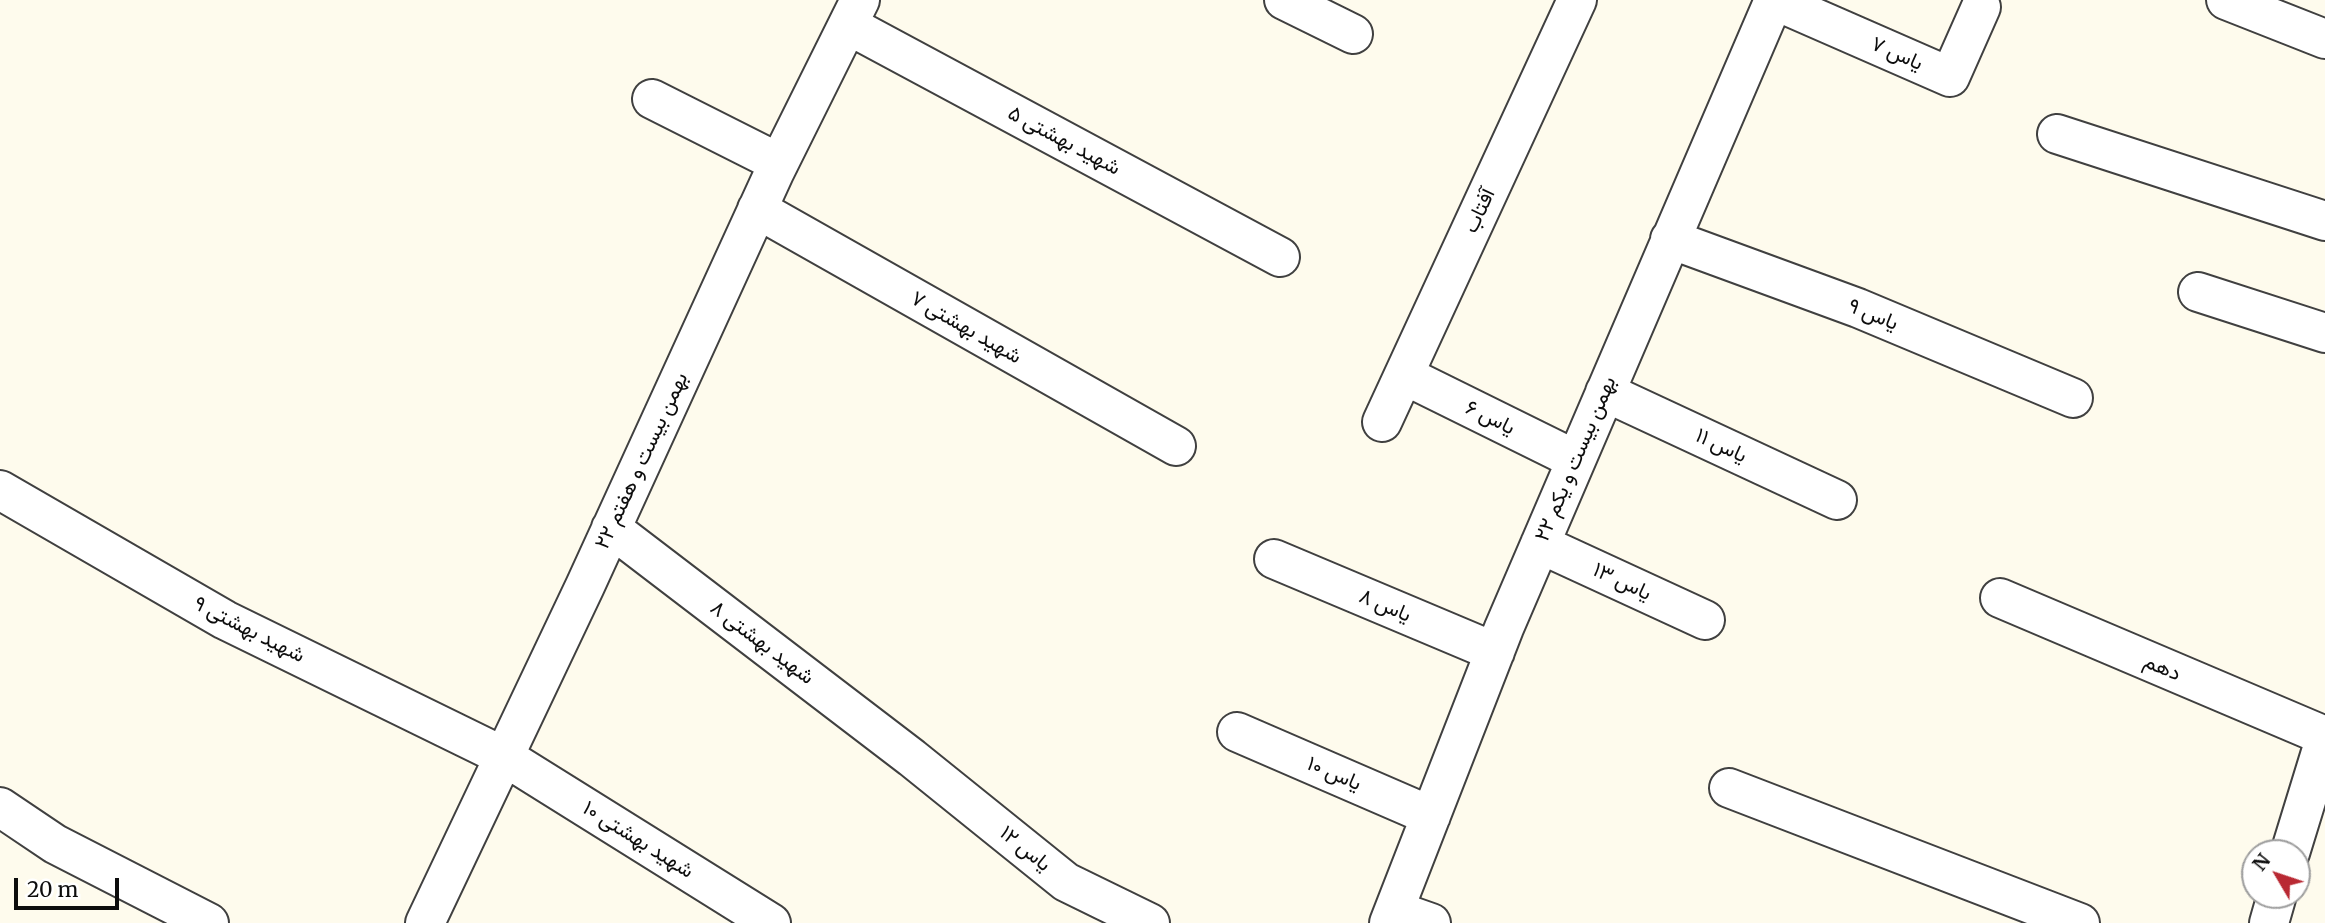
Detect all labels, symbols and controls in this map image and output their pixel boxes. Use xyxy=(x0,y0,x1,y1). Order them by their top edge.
street label: یاس ۷ xyxy=(1867,31,1927,77)
street label: شهید بهشتی ۵ xyxy=(1003,101,1125,181)
street label: آفتاب xyxy=(1459,185,1501,237)
street label: شهید بهشتی ۷ xyxy=(906,286,1026,370)
street label: یاس ۹ xyxy=(1844,294,1902,336)
street label: ۲۲ بهمن بیست و هفتم xyxy=(590,369,694,553)
street label: ۲۲ بهمن بیست و یکم xyxy=(1530,373,1622,545)
street label: یاس ۶ xyxy=(1461,395,1519,441)
street label: یاس ۱۱ xyxy=(1691,423,1751,469)
street label: یاس ۱۳ xyxy=(1589,558,1655,606)
street label: یاس ۸ xyxy=(1355,584,1415,628)
street label: شهید بهشتی ۹ xyxy=(189,591,309,669)
street label: شهید بهشتی ۸ xyxy=(705,596,819,690)
street label: دهم xyxy=(2140,649,2184,687)
street label: یاس ۱۰ xyxy=(1303,751,1365,797)
street label: شهید بهشتی ۱۰ xyxy=(578,796,698,884)
street label: یاس ۱۲ xyxy=(994,821,1056,877)
north arrow xyxy=(2241,839,2311,909)
text: N xyxy=(2247,849,2275,875)
scale bar xyxy=(18,864,122,908)
text: 20 m xyxy=(27,876,78,903)

